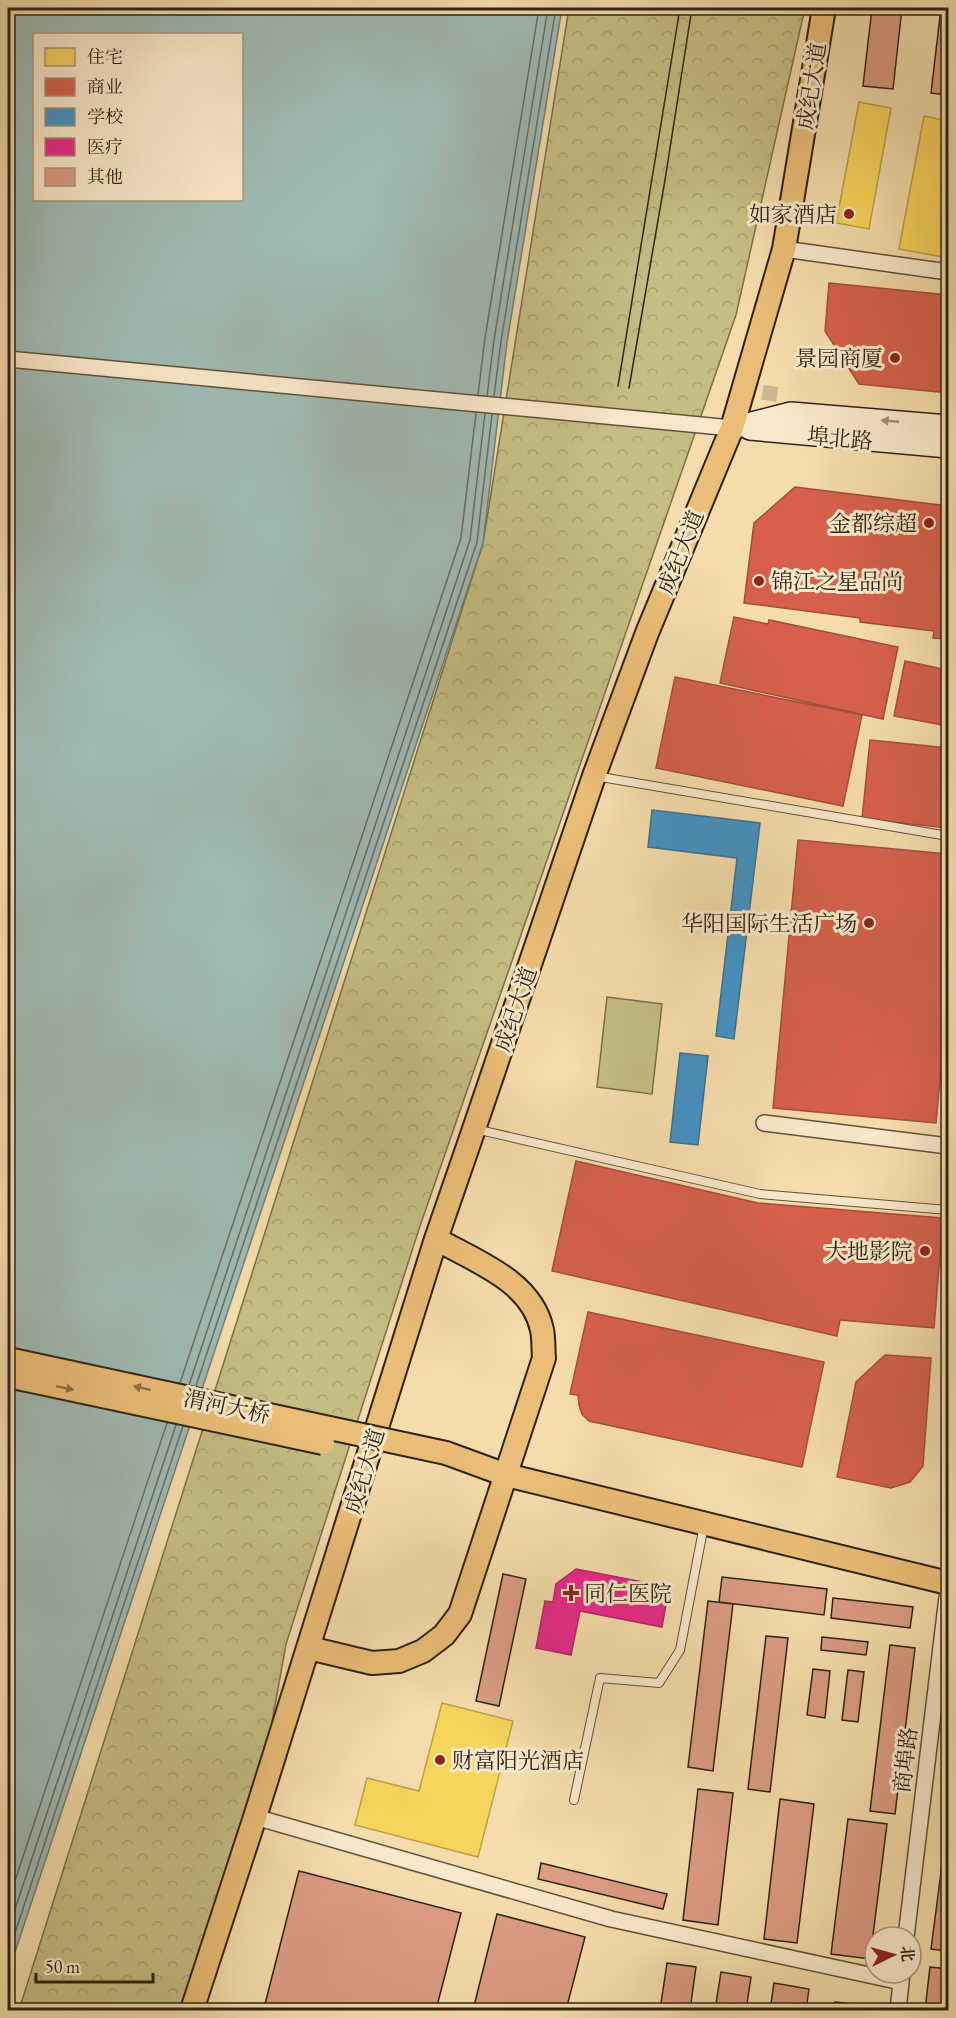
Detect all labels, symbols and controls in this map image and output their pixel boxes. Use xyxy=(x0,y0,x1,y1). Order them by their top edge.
legend xyxy=(33,33,243,201)
street label: 成纪大道 xyxy=(790,40,833,132)
text: 住宅 xyxy=(87,45,123,68)
text: 商业 xyxy=(87,75,123,98)
text: 学校 xyxy=(87,105,123,128)
text: 医疗 xyxy=(87,135,123,158)
text: 其他 xyxy=(87,165,123,188)
place label: 如家酒店 xyxy=(749,200,837,229)
marker: 如家酒店 xyxy=(842,207,856,221)
place label: 景园商厦 xyxy=(795,344,883,373)
marker: 景园商厦 xyxy=(888,351,902,365)
one-way arrow xyxy=(881,416,900,426)
street label: 埠北路 xyxy=(806,421,874,456)
street label: 成纪大道 xyxy=(651,506,710,598)
place label: 金都综超 xyxy=(829,509,917,538)
marker: 金都综超 xyxy=(922,516,936,530)
place label: 锦江之星品尚 xyxy=(771,567,903,596)
marker: 锦江之星品尚 xyxy=(752,574,766,588)
place label: 华阳国际生活广场 xyxy=(681,909,857,938)
marker: 华阳国际生活广场 xyxy=(862,916,876,930)
street label: 成纪大道 xyxy=(487,963,544,1055)
place label: 大地影院 xyxy=(825,1237,913,1266)
marker: 大地影院 xyxy=(918,1244,932,1258)
one-way arrow xyxy=(132,1383,151,1392)
street label: 渭河大桥 xyxy=(181,1383,273,1430)
one-way arrow xyxy=(55,1384,74,1393)
street label: 成纪大道 xyxy=(338,1425,391,1517)
place label: 同仁医院 xyxy=(584,1579,672,1608)
marker: 同仁医院 xyxy=(562,1584,580,1602)
street label: 商埠路 xyxy=(887,1726,924,1795)
place label: 财富阳光酒店 xyxy=(452,1746,584,1775)
marker: 财富阳光酒店 xyxy=(433,1753,447,1767)
north arrow xyxy=(863,1925,923,1985)
text: 北 xyxy=(896,1945,919,1963)
scale bar xyxy=(36,1946,153,1984)
text: 50 m xyxy=(45,1955,80,1978)

